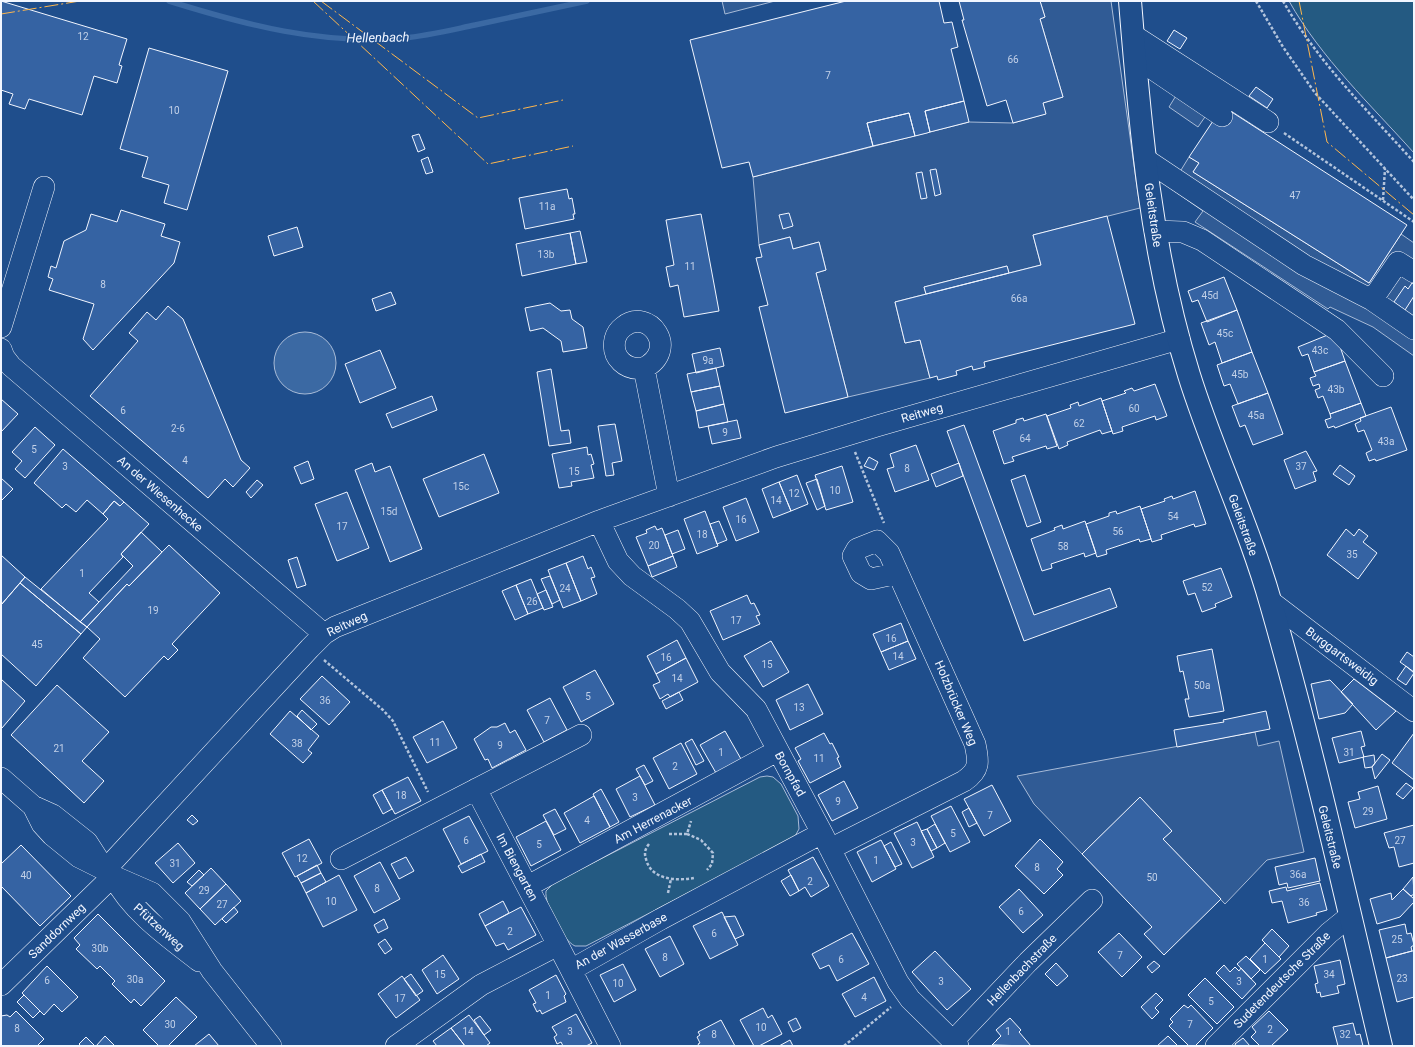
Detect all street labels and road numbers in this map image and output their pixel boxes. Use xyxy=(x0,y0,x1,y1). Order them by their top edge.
street label: Geleitstraße xyxy=(1142,182,1164,248)
street label: Reitweg xyxy=(900,400,944,426)
street label: An der Wiesenhecke xyxy=(115,453,205,535)
street label: Geleitstraße xyxy=(1225,492,1261,558)
street label: Reitweg xyxy=(325,609,369,639)
street label: Burggartsweidig xyxy=(1303,624,1381,688)
street label: Holzbrücker Weg xyxy=(932,658,980,748)
street label: Bornpfad xyxy=(772,749,808,799)
street label: Am Herrenacker xyxy=(612,794,694,846)
street label: Geleitstraße xyxy=(1315,804,1345,870)
street label: Im Biengarten xyxy=(493,831,541,903)
street label: Sanddornweg xyxy=(26,900,88,962)
street label: Pfützenweg xyxy=(131,901,187,953)
street label: An der Wasserbase xyxy=(572,910,670,972)
street label: Sudetendeutsche Straße xyxy=(1231,929,1333,1031)
street label: Hellenbachstraße xyxy=(984,931,1060,1009)

